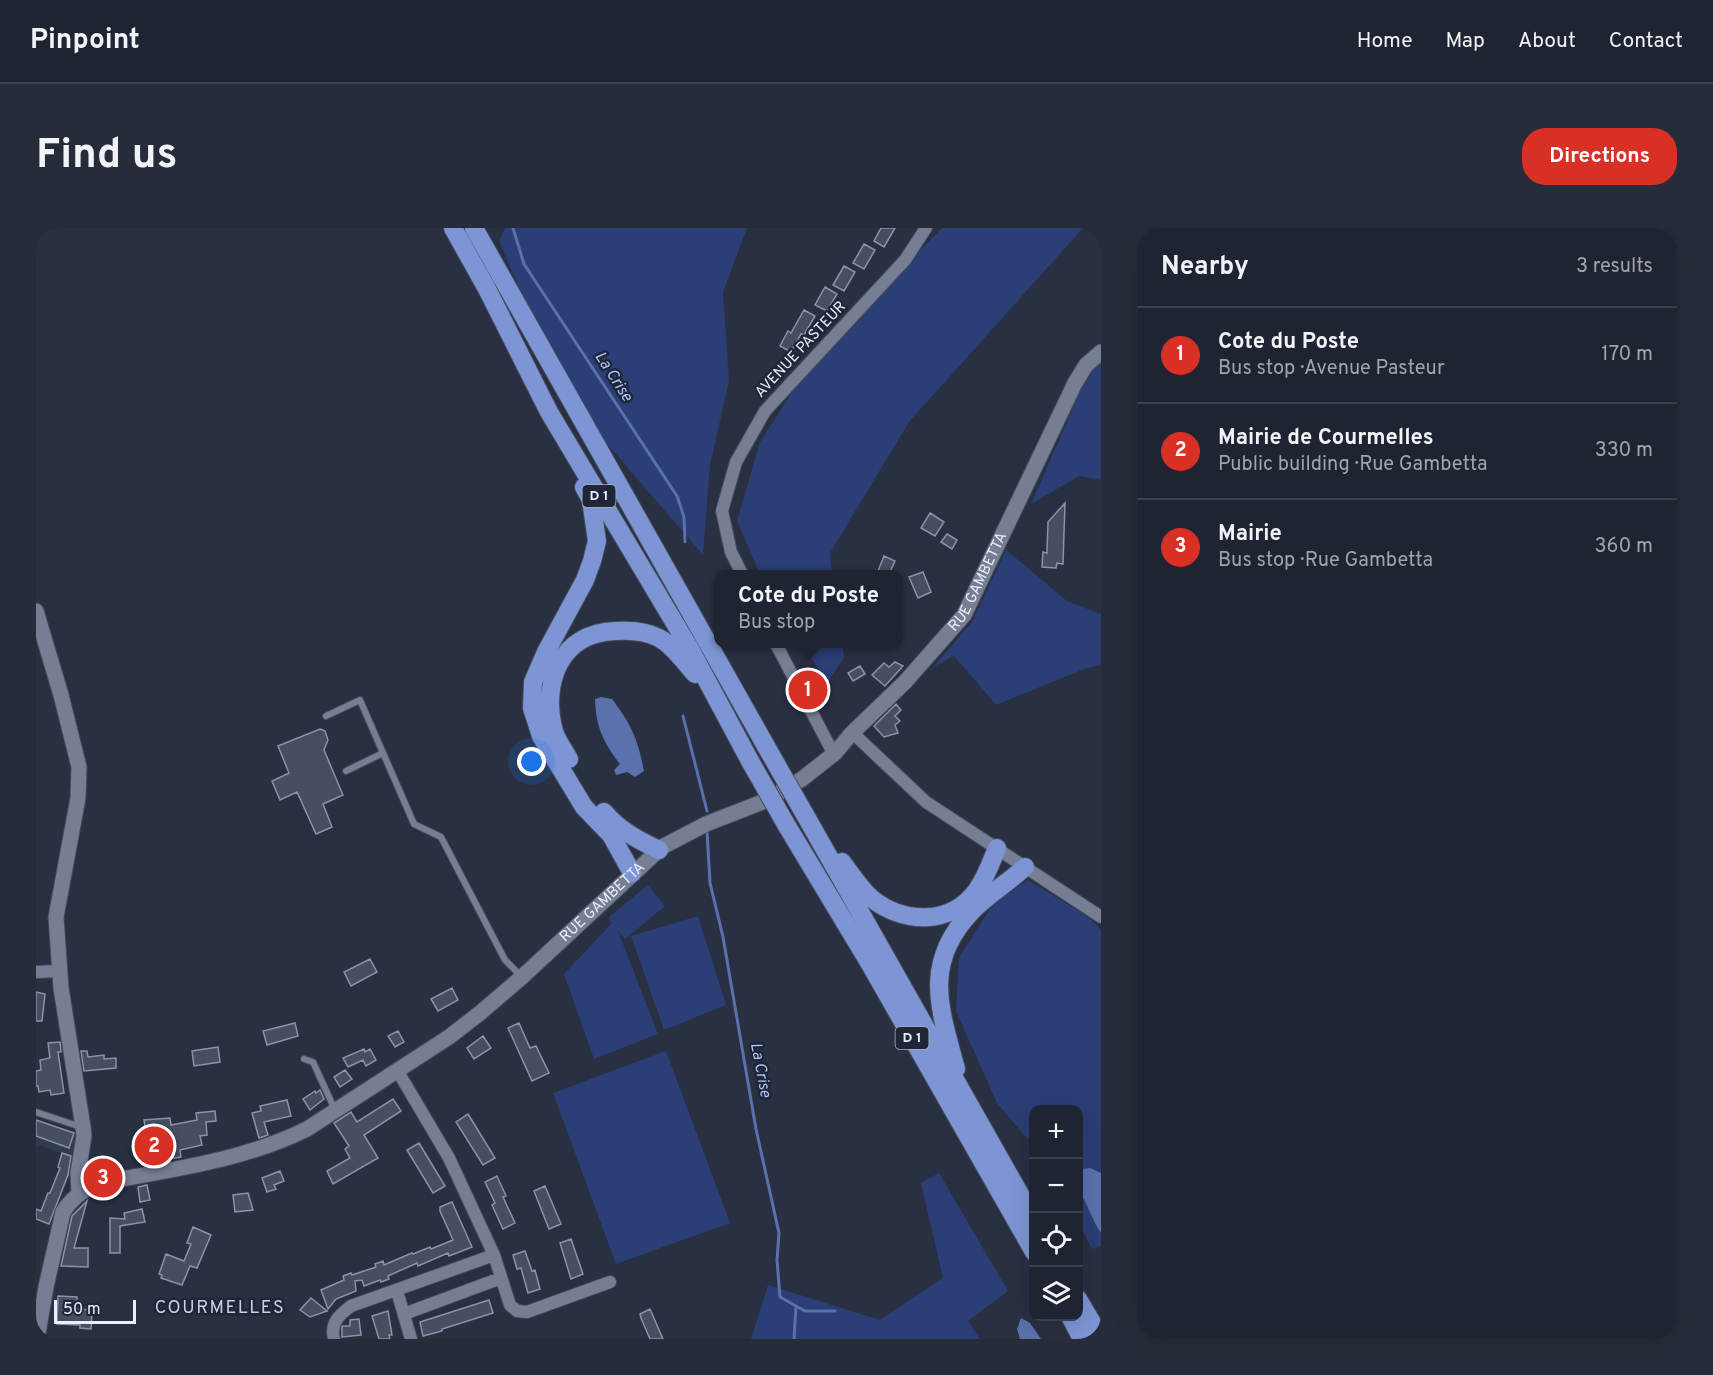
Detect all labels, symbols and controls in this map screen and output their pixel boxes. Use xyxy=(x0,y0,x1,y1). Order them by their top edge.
text: Pinpoint xyxy=(30,23,140,59)
text: Home xyxy=(1357,28,1413,55)
text: Map xyxy=(1446,28,1485,55)
text: About xyxy=(1518,28,1576,55)
text: Contact xyxy=(1609,28,1683,55)
button: Directions xyxy=(1522,128,1677,185)
text: Find us xyxy=(36,130,177,183)
text: Nearby xyxy=(1161,251,1249,284)
text: 3 results xyxy=(1576,254,1653,280)
street label: AVENUE PASTEUR xyxy=(751,298,851,402)
text: Cote du Poste xyxy=(1218,329,1359,356)
text: 1 xyxy=(1177,342,1185,368)
text: 170 m xyxy=(1601,342,1653,368)
water label: La Crise xyxy=(589,348,637,406)
text: Bus stop · Avenue Pasteur xyxy=(1218,356,1445,382)
text: Mairie de Courmelles xyxy=(1218,425,1433,452)
text: 2 xyxy=(1174,438,1187,464)
text: 330 m xyxy=(1595,438,1653,464)
text: Public building · Rue Gambetta xyxy=(1218,452,1488,478)
road number: D 1 xyxy=(582,485,616,507)
text: Mairie xyxy=(1218,521,1282,548)
street label: RUE GAMBETTA xyxy=(944,529,1012,636)
text: 3 xyxy=(1175,534,1187,560)
text: 360 m xyxy=(1595,534,1653,560)
text: Bus stop · Rue Gambetta xyxy=(1218,548,1433,574)
popup xyxy=(714,570,903,648)
text: Cote du Poste xyxy=(738,583,879,610)
text: Bus stop xyxy=(738,610,815,636)
pin: 1 xyxy=(788,668,828,712)
your location xyxy=(517,747,546,776)
street label: RUE GAMBETTA xyxy=(556,858,649,946)
road number: D 1 xyxy=(896,1027,928,1049)
water label: La Crise xyxy=(745,1041,775,1100)
map controls xyxy=(1029,1105,1083,1321)
button: + xyxy=(1029,1105,1083,1159)
pin: 2 xyxy=(134,1124,174,1168)
pin: 3 xyxy=(84,1156,122,1200)
button: − xyxy=(1029,1159,1083,1213)
button: locate xyxy=(1029,1213,1083,1267)
button: layers xyxy=(1029,1267,1083,1321)
scale bar xyxy=(54,1297,136,1324)
district label: COURMELLES xyxy=(155,1297,285,1320)
text: 50 m xyxy=(63,1300,101,1320)

